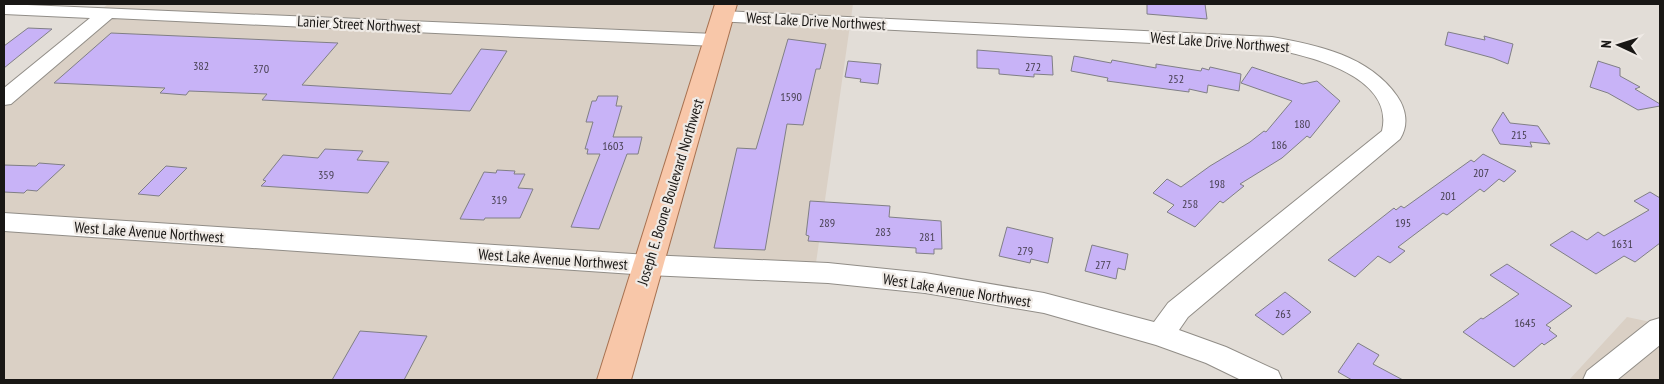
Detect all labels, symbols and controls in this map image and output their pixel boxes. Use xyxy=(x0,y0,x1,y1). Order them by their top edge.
street label: West Lake Drive Northwest xyxy=(746,8,886,34)
street label: Lanier Street Northwest xyxy=(297,11,421,37)
north arrow xyxy=(1594,20,1644,70)
street label: West Lake Drive Northwest xyxy=(1150,28,1290,56)
text: N xyxy=(1597,40,1615,48)
house number: 382 xyxy=(193,58,209,73)
house number: 272 xyxy=(1025,59,1041,74)
house number: 370 xyxy=(253,61,269,76)
house number: 252 xyxy=(1168,71,1184,86)
house number: 1590 xyxy=(780,89,802,104)
street label: Joseph E. Boone Boulevard Northwest xyxy=(632,97,707,288)
house number: 180 xyxy=(1294,116,1310,131)
house number: 215 xyxy=(1511,127,1527,142)
house number: 186 xyxy=(1271,137,1287,152)
house number: 1603 xyxy=(602,138,624,153)
house number: 207 xyxy=(1473,165,1489,180)
house number: 359 xyxy=(318,167,334,182)
house number: 198 xyxy=(1209,176,1225,191)
house number: 201 xyxy=(1440,188,1456,203)
house number: 319 xyxy=(491,192,507,207)
house number: 258 xyxy=(1182,196,1198,211)
house number: 289 xyxy=(819,215,835,230)
house number: 195 xyxy=(1395,215,1411,230)
street label: West Lake Avenue Northwest xyxy=(74,217,224,247)
house number: 283 xyxy=(875,224,891,239)
house number: 281 xyxy=(919,229,935,244)
house number: 1631 xyxy=(1611,236,1633,251)
house number: 279 xyxy=(1017,243,1033,258)
street label: West Lake Avenue Northwest xyxy=(478,244,628,274)
house number: 277 xyxy=(1095,257,1111,272)
street label: West Lake Avenue Northwest xyxy=(882,269,1032,311)
house number: 263 xyxy=(1275,306,1291,321)
house number: 1645 xyxy=(1514,315,1536,330)

